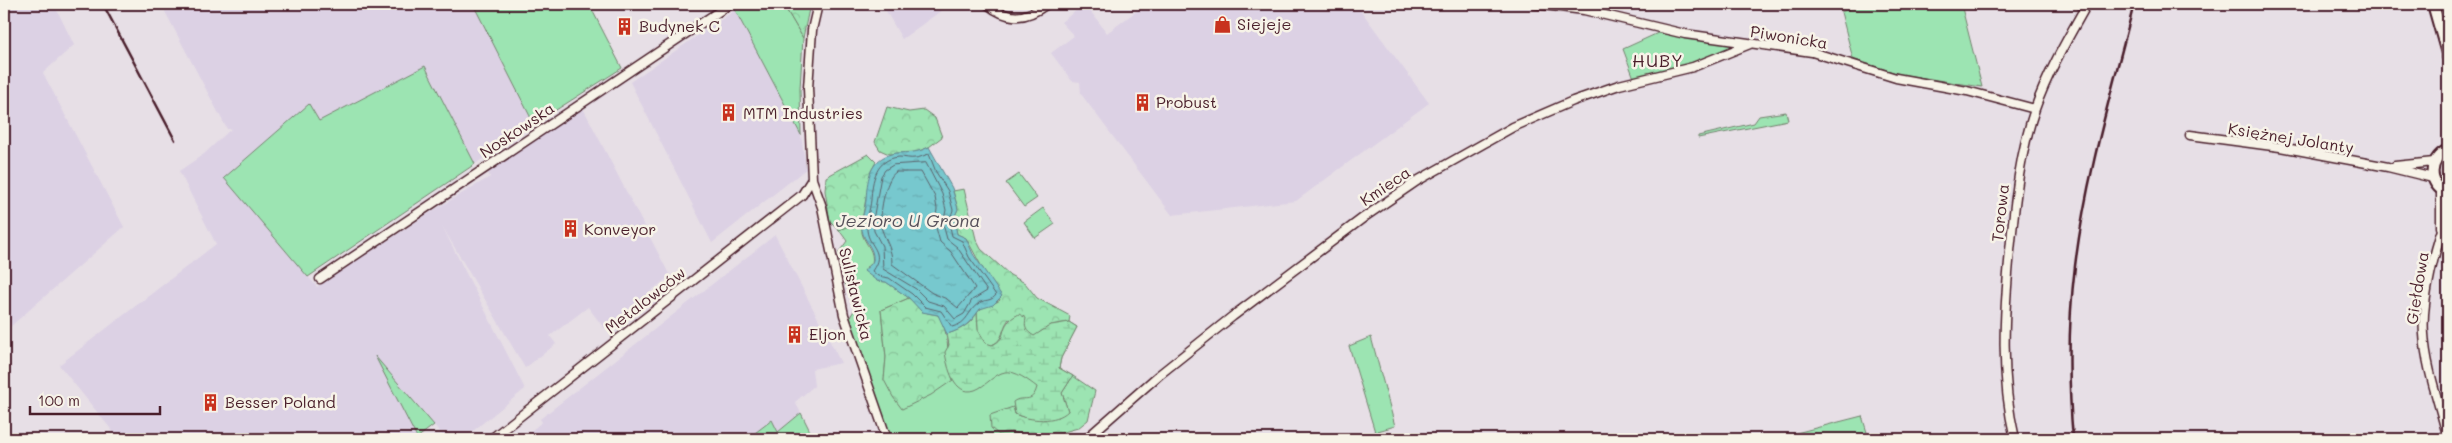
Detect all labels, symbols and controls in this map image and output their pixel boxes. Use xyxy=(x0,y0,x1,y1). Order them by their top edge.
place label: Siejeje xyxy=(1237,13,1291,34)
shop icon: Siejeje xyxy=(1213,14,1233,34)
place label: Budynek C xyxy=(639,15,720,36)
building icon: Budynek C xyxy=(615,16,635,36)
street label: Piwonicka xyxy=(1749,20,1829,53)
district label: HUBY xyxy=(1632,48,1684,72)
place label: Probust xyxy=(1156,91,1217,112)
building icon: Probust xyxy=(1132,92,1152,112)
street label: Noskowska xyxy=(475,97,558,162)
place label: MTM Industries xyxy=(743,102,863,123)
building icon: MTM Industries xyxy=(719,103,739,123)
street label: Księżnej Jolanty xyxy=(2227,117,2355,158)
street label: Kmieca xyxy=(1355,161,1414,210)
street label: Torowa xyxy=(1986,183,2013,243)
water label: Jezioro U Grona xyxy=(836,208,980,232)
place label: Konveyor xyxy=(584,218,656,239)
building icon: Konveyor xyxy=(560,219,580,239)
street label: Sulisławicka xyxy=(835,245,878,342)
street label: Giełdowa xyxy=(2400,250,2433,326)
street label: Metalowców xyxy=(600,262,689,338)
place label: Eljon xyxy=(809,323,846,344)
building icon: Eljon xyxy=(785,324,805,344)
scale bar xyxy=(30,383,160,415)
text: 100 m xyxy=(38,390,80,410)
place label: Besser Poland xyxy=(225,391,336,412)
building icon: Besser Poland xyxy=(201,392,221,412)

